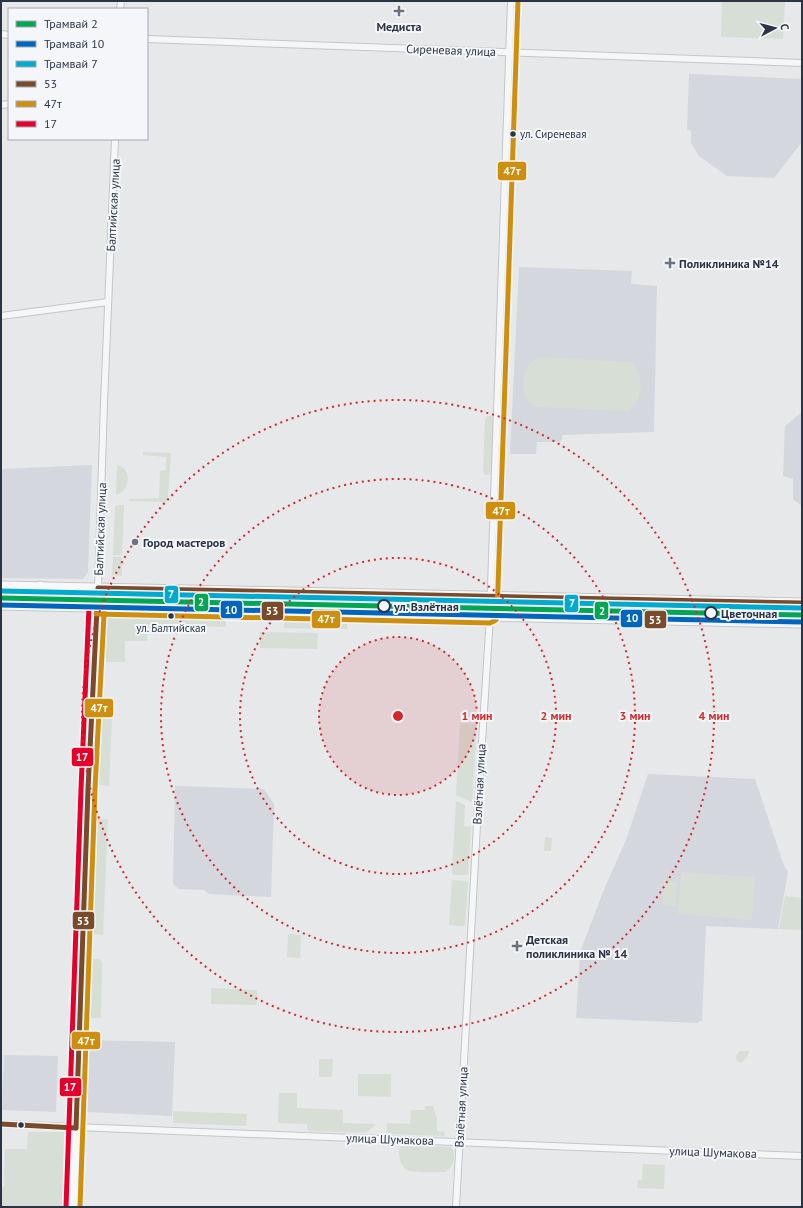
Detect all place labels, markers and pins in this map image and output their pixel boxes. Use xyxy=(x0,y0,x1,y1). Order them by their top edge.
marker: Медиста xyxy=(393,5,405,17)
place label: Медиста xyxy=(376,19,422,34)
place label: ул. Сиреневая xyxy=(520,127,586,141)
marker: ул. Сиреневая xyxy=(508,129,518,139)
place label: Поликлиника №14 xyxy=(679,256,779,271)
marker: Поликлиника №14 xyxy=(664,257,676,269)
place label: Город мастеров xyxy=(143,535,225,550)
marker: Город мастеров xyxy=(130,537,140,547)
marker: ул. Взлётная xyxy=(377,599,391,613)
place label: ул. Взлётная xyxy=(393,599,459,614)
marker: Цветочная xyxy=(704,606,718,620)
place label: Цветочная xyxy=(721,606,777,621)
marker: ул. Балтийская xyxy=(166,611,176,621)
place label: ул. Балтийская xyxy=(136,621,206,635)
centre of rings xyxy=(391,709,405,723)
place label: Детская поликлиника № 14 xyxy=(526,932,628,961)
marker: Детская поликлиника № 14 xyxy=(511,940,523,952)
unlabelled marker xyxy=(16,1120,26,1130)

